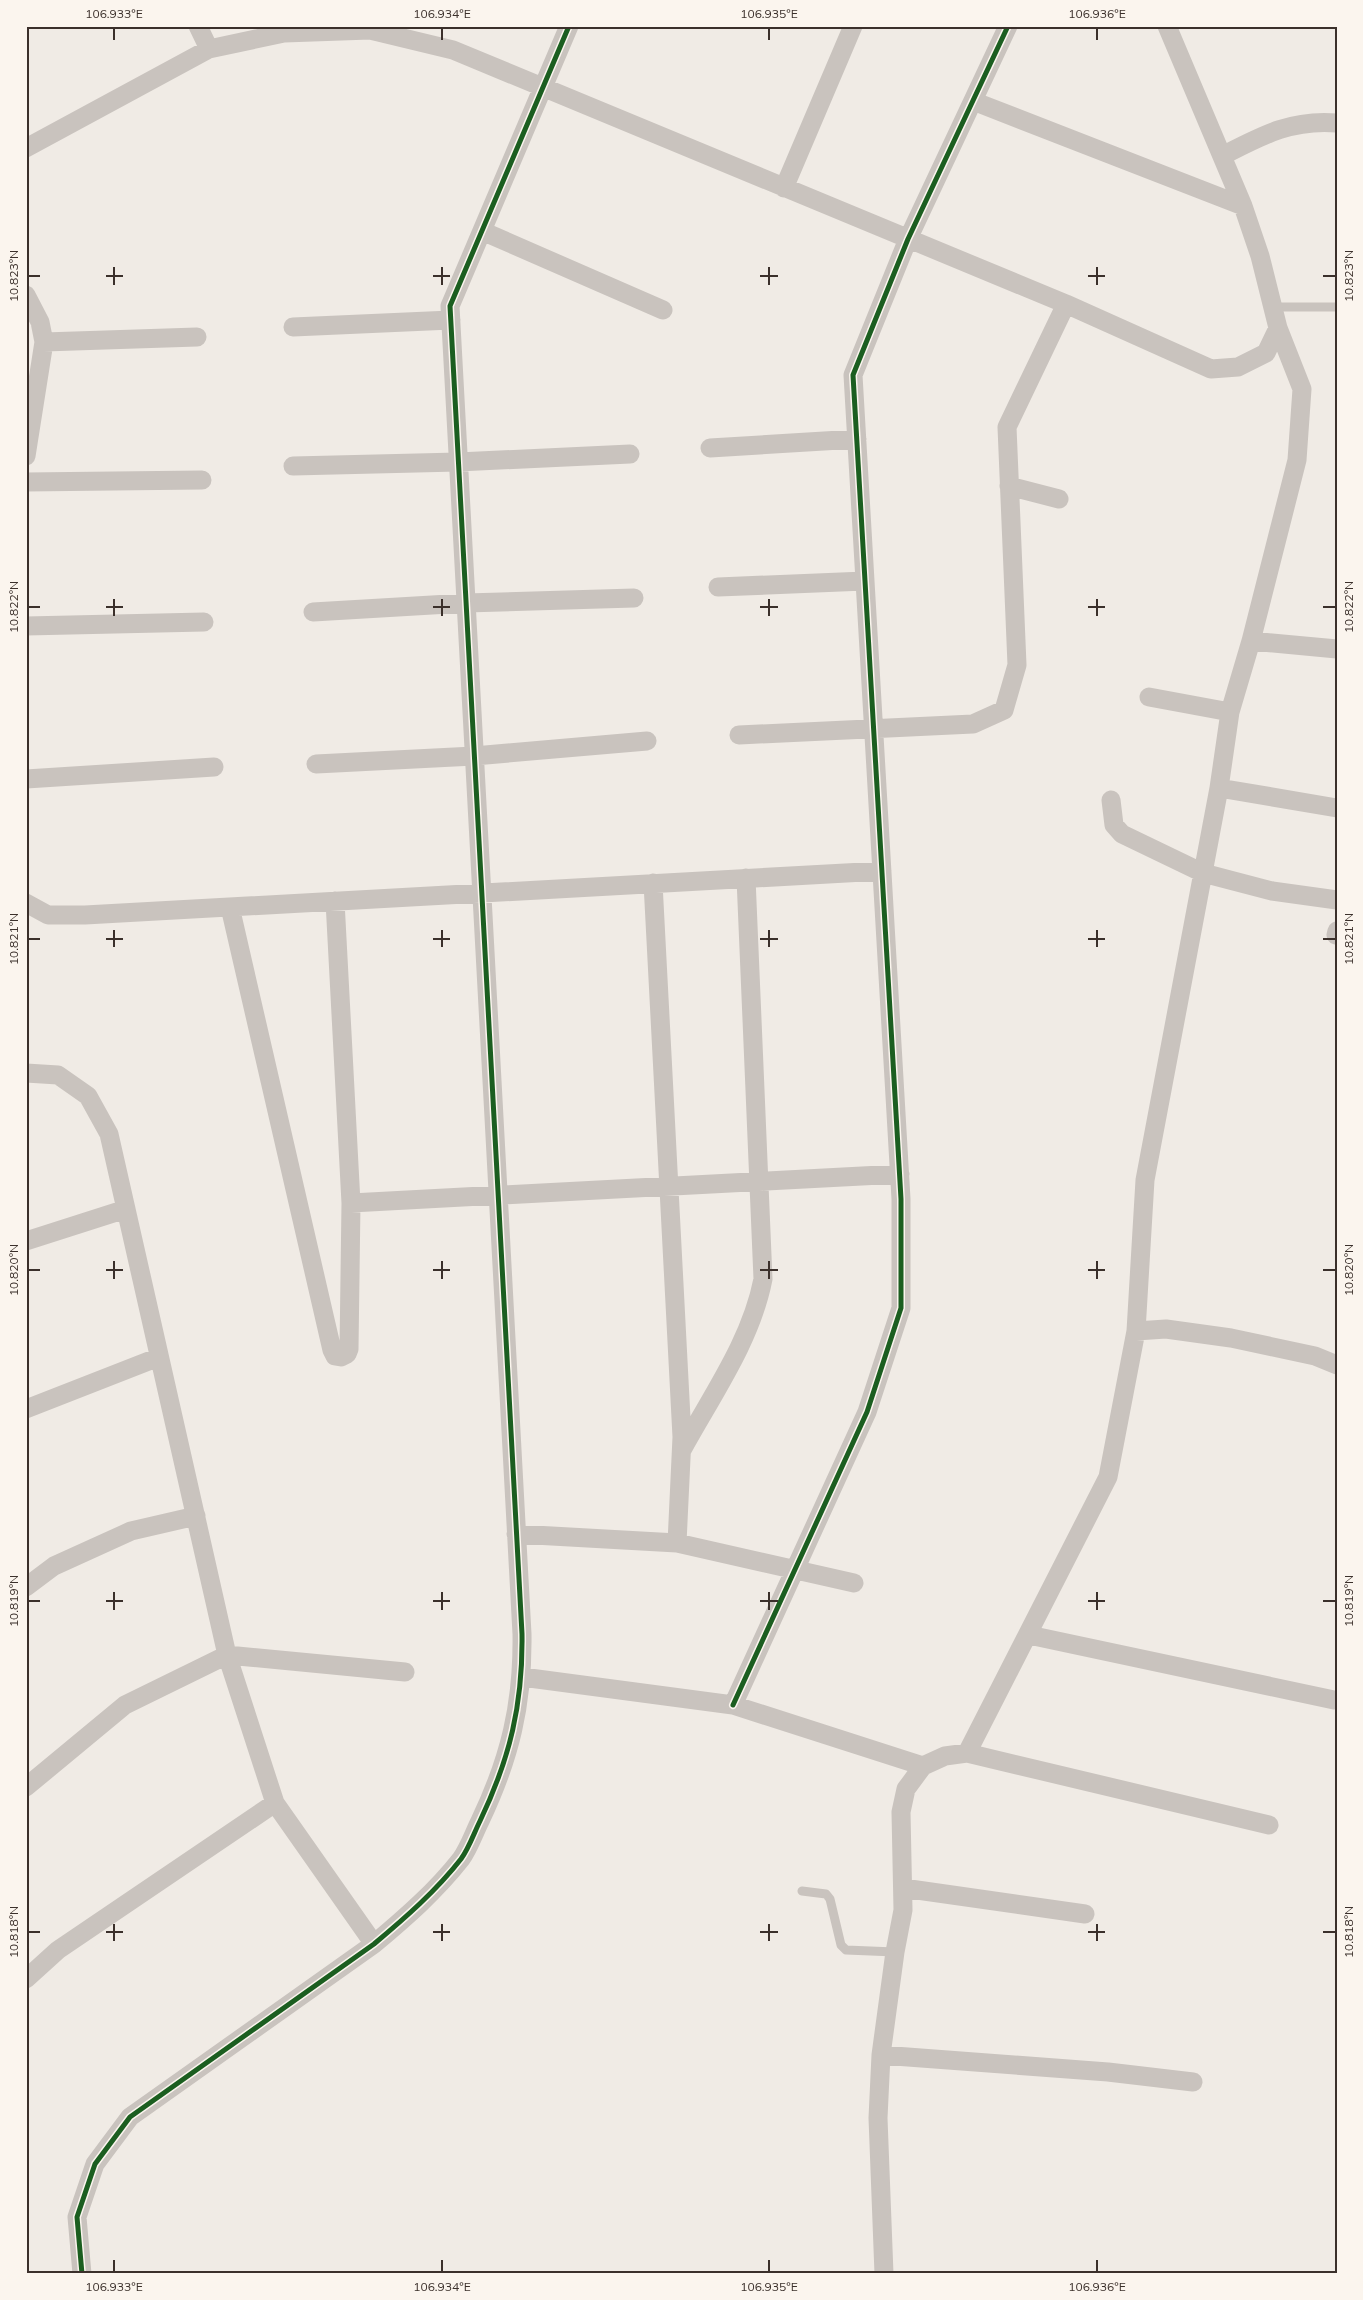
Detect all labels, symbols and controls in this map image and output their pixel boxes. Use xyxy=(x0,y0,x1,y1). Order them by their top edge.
text: 106.933°E xyxy=(85,6,143,21)
text: 106.934°E xyxy=(413,6,471,21)
text: 106.935°E xyxy=(740,6,798,21)
text: 106.936°E xyxy=(1068,6,1126,21)
text: 10.823°N xyxy=(6,250,21,302)
text: 10.823°N xyxy=(1341,250,1356,302)
text: 10.822°N xyxy=(6,581,21,633)
text: 10.822°N xyxy=(1341,581,1356,633)
text: 10.821°N xyxy=(6,913,21,965)
text: 10.821°N xyxy=(1341,913,1356,965)
text: 10.820°N xyxy=(6,1244,21,1296)
text: 10.820°N xyxy=(1341,1244,1356,1296)
text: 10.819°N xyxy=(6,1575,21,1627)
text: 10.819°N xyxy=(1341,1575,1356,1627)
text: 10.818°N xyxy=(6,1906,21,1958)
text: 10.818°N xyxy=(1341,1906,1356,1958)
text: 106.933°E xyxy=(85,2279,143,2294)
text: 106.934°E xyxy=(413,2279,471,2294)
text: 106.935°E xyxy=(740,2279,798,2294)
text: 106.936°E xyxy=(1068,2279,1126,2294)

